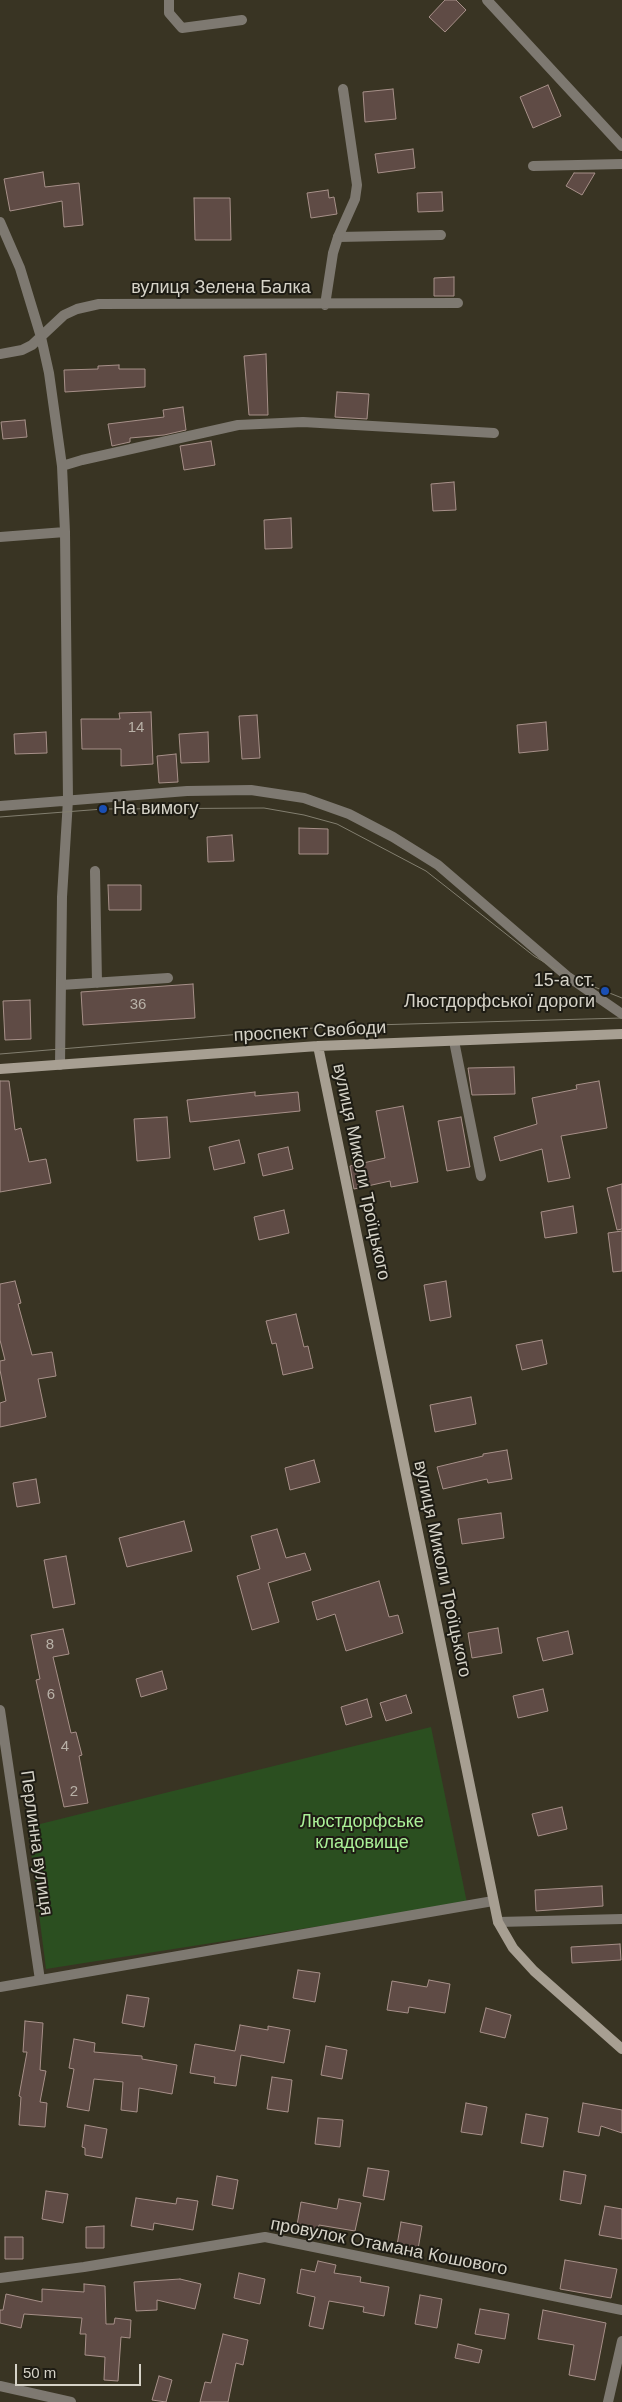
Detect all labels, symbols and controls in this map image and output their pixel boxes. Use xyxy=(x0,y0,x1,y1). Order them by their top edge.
street label: вулиця Зелена Балка xyxy=(131,277,311,299)
house number: 14 xyxy=(128,719,144,737)
place label: На вимогу xyxy=(113,798,199,820)
marker: На вимогу xyxy=(97,803,109,815)
place label: 15-а ст. Люстдорфської дороги xyxy=(404,970,595,1012)
marker: 15-а ст. Люстдорфської дороги xyxy=(599,985,611,997)
house number: 36 xyxy=(130,996,146,1014)
street label: проспект Свободи xyxy=(233,1017,387,1047)
street label: вулиця Миколи Троїцького xyxy=(327,1062,395,1282)
street label: вулиця Миколи Троїцького xyxy=(408,1459,476,1679)
house number: 8 xyxy=(46,1636,54,1654)
house number: 6 xyxy=(47,1686,55,1704)
house number: 4 xyxy=(61,1738,69,1756)
street label: Перлинна вулиця xyxy=(15,1769,57,1917)
house number: 2 xyxy=(70,1783,78,1801)
park label: Люстдорфське кладовище xyxy=(300,1811,424,1854)
street label: провулок Отамана Кошового xyxy=(269,2213,509,2281)
scale bar xyxy=(18,2354,144,2386)
text: 50 m xyxy=(23,2364,56,2381)

